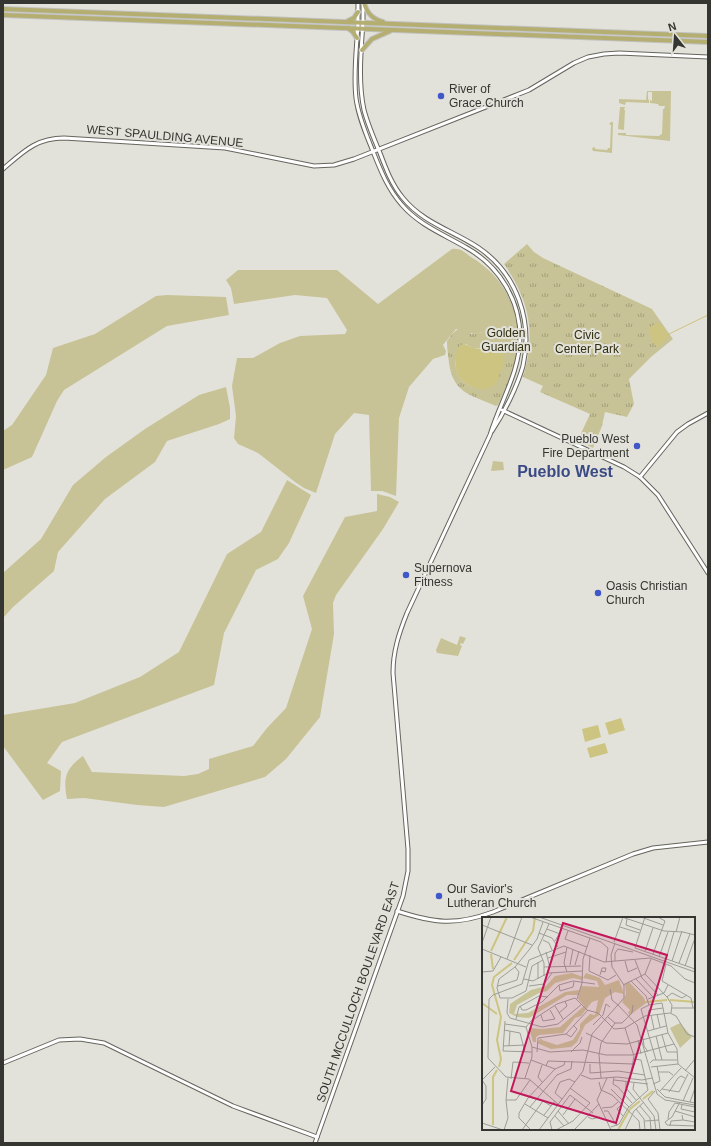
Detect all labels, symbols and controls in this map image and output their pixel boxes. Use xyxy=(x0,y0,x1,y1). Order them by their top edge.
north arrow xyxy=(655,16,695,56)
text: N xyxy=(667,20,678,33)
place label: River of Grace Church xyxy=(449,82,524,110)
marker: River of Grace Church xyxy=(436,91,446,101)
street label: WEST SPAULDING AVENUE xyxy=(86,122,244,150)
park label: Golden Guardian xyxy=(481,326,531,354)
park label: Civic Center Park xyxy=(555,328,620,356)
place label: Pueblo West Fire Department xyxy=(542,432,630,460)
marker: Pueblo West Fire Department xyxy=(632,441,642,451)
district label: Pueblo West xyxy=(517,463,614,480)
place label: Supernova Fitness xyxy=(414,561,472,589)
marker: Supernova Fitness xyxy=(401,570,411,580)
place label: Oasis Christian Church xyxy=(606,579,687,607)
marker: Oasis Christian Church xyxy=(593,588,603,598)
street label: SOUTH MCCULLOCH BOULEVARD EAST xyxy=(314,879,403,1104)
place label: Our Savior's Lutheran Church xyxy=(447,882,536,910)
marker: Our Savior's Lutheran Church xyxy=(434,891,444,901)
inset map xyxy=(482,917,695,1130)

